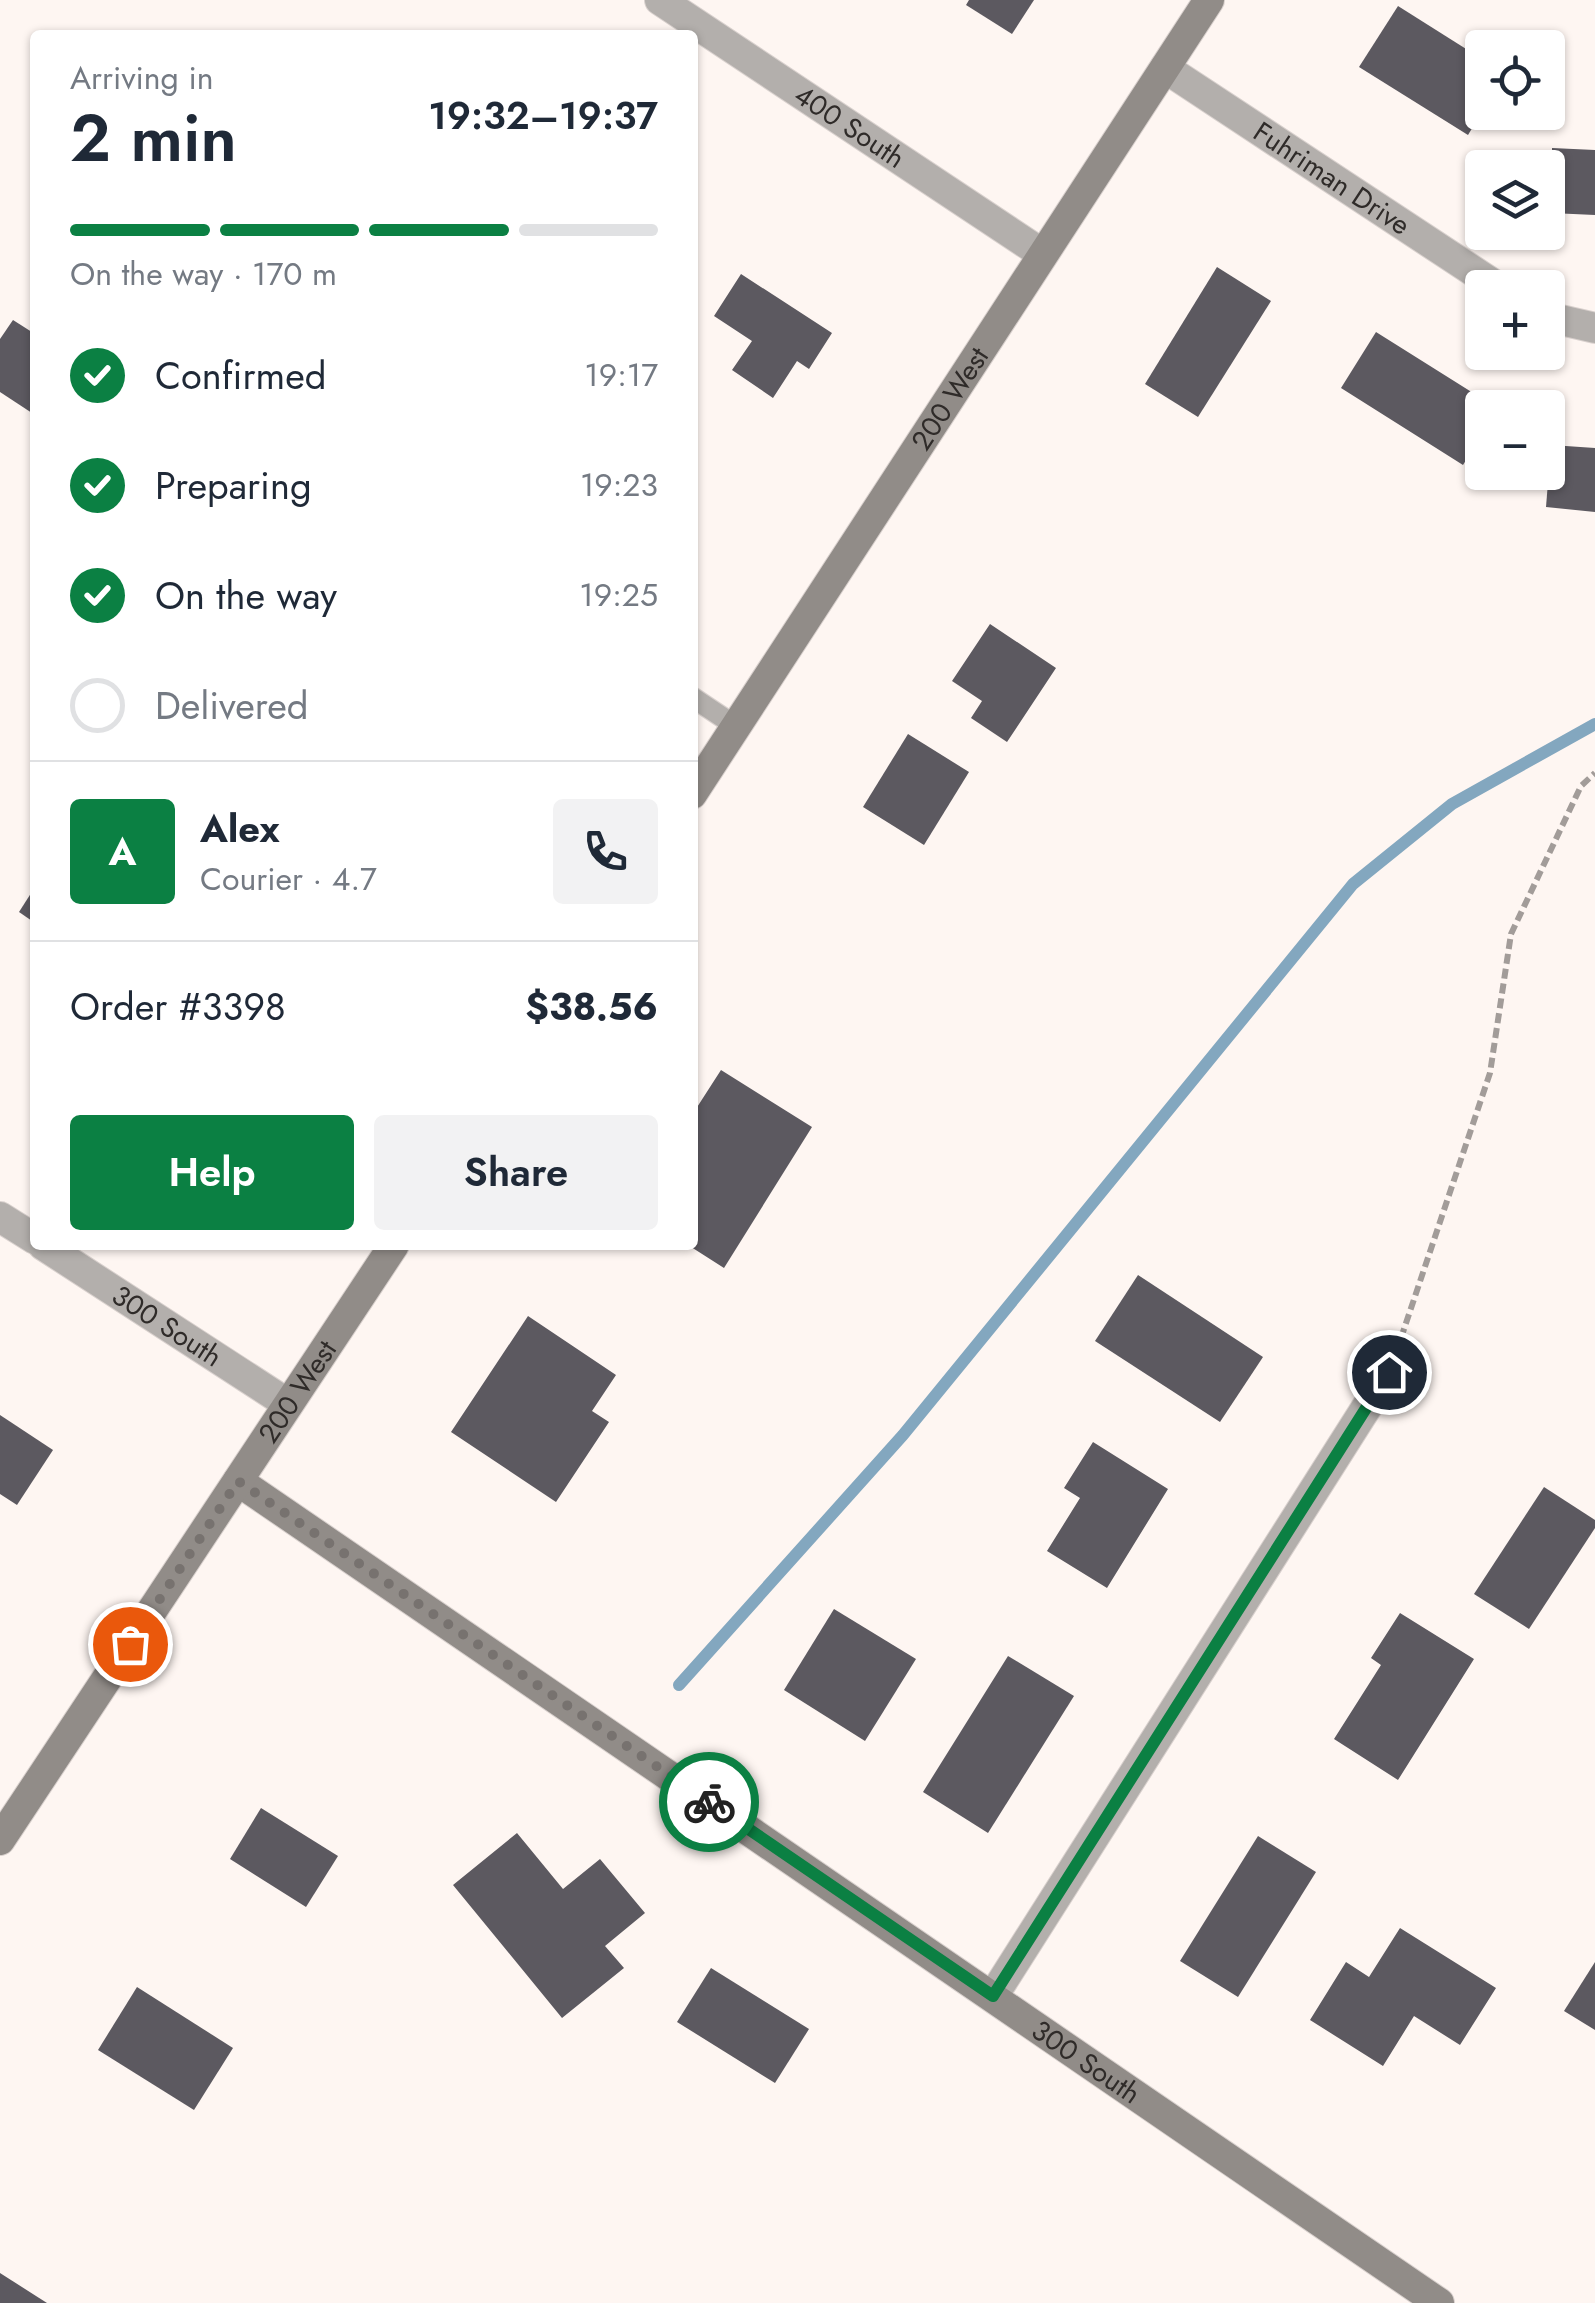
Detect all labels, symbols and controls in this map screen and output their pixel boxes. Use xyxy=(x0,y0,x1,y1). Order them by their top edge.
map controls xyxy=(1465,30,1565,490)
button: locate xyxy=(1465,30,1565,130)
text: Arriving in xyxy=(70,55,214,101)
street label: 400 South xyxy=(786,75,913,178)
text: 19:32–19:37 xyxy=(428,88,658,143)
text: 2 min xyxy=(70,91,237,185)
street label: Fuhriman Drive xyxy=(1245,112,1418,245)
button: layers xyxy=(1465,150,1565,250)
text: On the way · 170 m xyxy=(70,251,337,297)
button: + xyxy=(1465,270,1565,370)
street label: 200 West xyxy=(901,339,999,458)
icon: check xyxy=(70,348,125,403)
text: Confirmed xyxy=(155,348,326,403)
text: 19:17 xyxy=(584,352,658,398)
button: − xyxy=(1465,390,1565,490)
icon: check xyxy=(70,458,125,513)
text: Preparing xyxy=(155,458,312,513)
text: 19:23 xyxy=(580,462,658,508)
icon: check xyxy=(70,568,125,623)
text: On the way xyxy=(155,568,337,623)
text: 19:25 xyxy=(579,572,658,618)
text: Delivered xyxy=(155,678,308,733)
button: phone xyxy=(553,799,658,904)
text: Alex xyxy=(200,801,280,856)
text: A xyxy=(109,824,136,879)
text: Courier · 4.7 xyxy=(200,856,377,902)
text: Order #3398 xyxy=(70,979,286,1034)
text: $38.56 xyxy=(525,979,658,1034)
button: Help xyxy=(70,1115,354,1230)
button: Share xyxy=(374,1115,658,1230)
street label: 300 South xyxy=(104,1275,230,1377)
pin xyxy=(1347,1330,1432,1415)
street label: 200 West xyxy=(248,1332,347,1451)
icon: home xyxy=(1362,1345,1417,1400)
pin xyxy=(88,1602,173,1687)
icon: bag xyxy=(103,1617,158,1672)
courier xyxy=(659,1752,759,1852)
icon: bike xyxy=(682,1775,737,1830)
street label: 300 South xyxy=(1023,2010,1149,2114)

